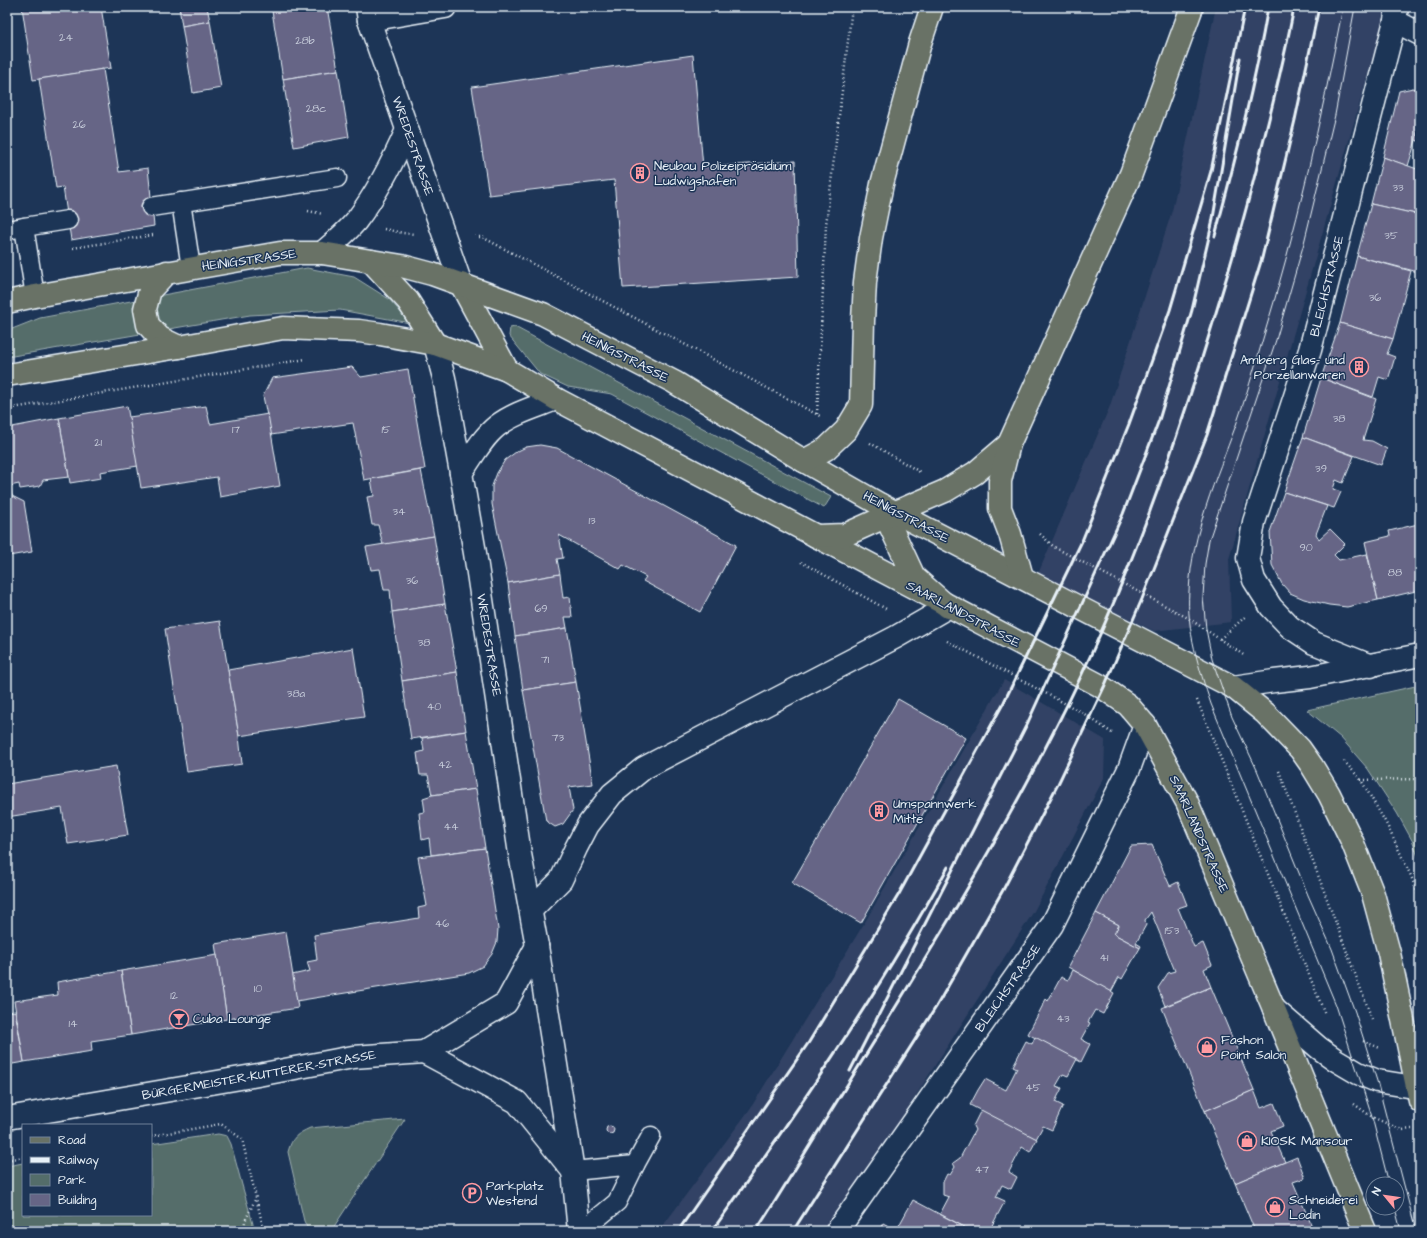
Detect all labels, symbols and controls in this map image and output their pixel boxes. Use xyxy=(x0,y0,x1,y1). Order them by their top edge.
house number: 24 xyxy=(59,30,73,45)
house number: 28b xyxy=(295,33,315,48)
street label: WREDESTRASSE xyxy=(388,94,438,198)
house number: 28c xyxy=(306,101,326,116)
house number: 26 xyxy=(72,117,86,132)
place label: Neubau Polizeipräsidium Ludwigshafen xyxy=(654,157,792,191)
building icon: Neubau Polizeipräsidium Ludwigshafen xyxy=(629,162,651,184)
house number: 33 xyxy=(1392,180,1404,195)
house number: 35 xyxy=(1384,228,1398,243)
street label: BLEICHSTRASSE xyxy=(1306,233,1348,338)
street label: HEINIGSTRASSE xyxy=(201,244,298,276)
house number: 36 xyxy=(1369,290,1381,305)
street label: HEINIGSTRASSE xyxy=(579,327,672,387)
place label: Amberg Glas- und Porzellanwaren xyxy=(1240,351,1345,384)
building icon: Amberg Glas- und Porzellanwaren xyxy=(1348,356,1370,378)
house number: 38 xyxy=(1333,411,1345,426)
house number: 17 xyxy=(232,422,240,437)
house number: 15 xyxy=(381,422,391,437)
house number: 21 xyxy=(94,435,102,450)
house number: 39 xyxy=(1315,461,1327,476)
street label: HEINIGSTRASSE xyxy=(860,487,952,547)
house number: 34 xyxy=(392,504,406,519)
house number: 13 xyxy=(588,513,596,528)
house number: 90 xyxy=(1299,540,1313,555)
house number: 88 xyxy=(1388,565,1402,580)
house number: 36 xyxy=(406,573,418,588)
street label: SAARLANDSTRASSE xyxy=(903,576,1023,652)
street label: WREDESTRASSE xyxy=(472,592,506,698)
house number: 69 xyxy=(534,601,548,616)
house number: 38 xyxy=(418,635,430,650)
house number: 71 xyxy=(541,652,550,667)
house number: 38a xyxy=(287,686,306,701)
house number: 40 xyxy=(427,699,441,714)
house number: 73 xyxy=(552,730,565,745)
house number: 42 xyxy=(438,757,453,772)
street label: SAARLANDSTRASSE xyxy=(1165,772,1233,896)
place label: Umspannwerk Mitte xyxy=(893,795,977,828)
building icon: Umspannwerk Mitte xyxy=(868,800,890,822)
house number: 44 xyxy=(444,819,459,834)
house number: 46 xyxy=(435,916,449,931)
house number: 153 xyxy=(1165,923,1180,938)
street label: BLEICHSTRASSE xyxy=(971,940,1045,1036)
house number: 41 xyxy=(1100,950,1109,965)
house number: 10 xyxy=(254,981,262,996)
house number: 12 xyxy=(170,988,179,1003)
bar icon: Cuba Lounge xyxy=(168,1008,190,1030)
place label: Cuba Lounge xyxy=(193,1010,271,1029)
house number: 43 xyxy=(1056,1011,1070,1026)
house number: 14 xyxy=(69,1016,78,1031)
place label: Fashon Point Salon xyxy=(1221,1031,1287,1064)
shop icon: Fashon Point Salon xyxy=(1196,1036,1218,1058)
street label: BÜRGERMEISTER-KUTTERER-STRASSE xyxy=(141,1045,378,1104)
house number: 45 xyxy=(1025,1080,1041,1095)
legend xyxy=(22,1124,152,1216)
shop icon: KIOSK Mansour xyxy=(1236,1130,1258,1152)
text: Road xyxy=(58,1132,86,1149)
place label: KIOSK Mansour xyxy=(1261,1132,1352,1150)
text: Railway xyxy=(58,1152,99,1170)
house number: 47 xyxy=(975,1162,989,1177)
text: Park xyxy=(58,1172,86,1189)
north arrow xyxy=(1365,1176,1405,1216)
place label: Parkplatz Westend xyxy=(486,1177,544,1210)
parking icon: Parkplatz Westend xyxy=(461,1182,483,1204)
text: N xyxy=(1368,1185,1385,1198)
place label: Schneiderei Lodin xyxy=(1289,1191,1357,1224)
text: Building xyxy=(58,1192,96,1210)
shop icon: Schneiderei Lodin xyxy=(1264,1196,1286,1218)

